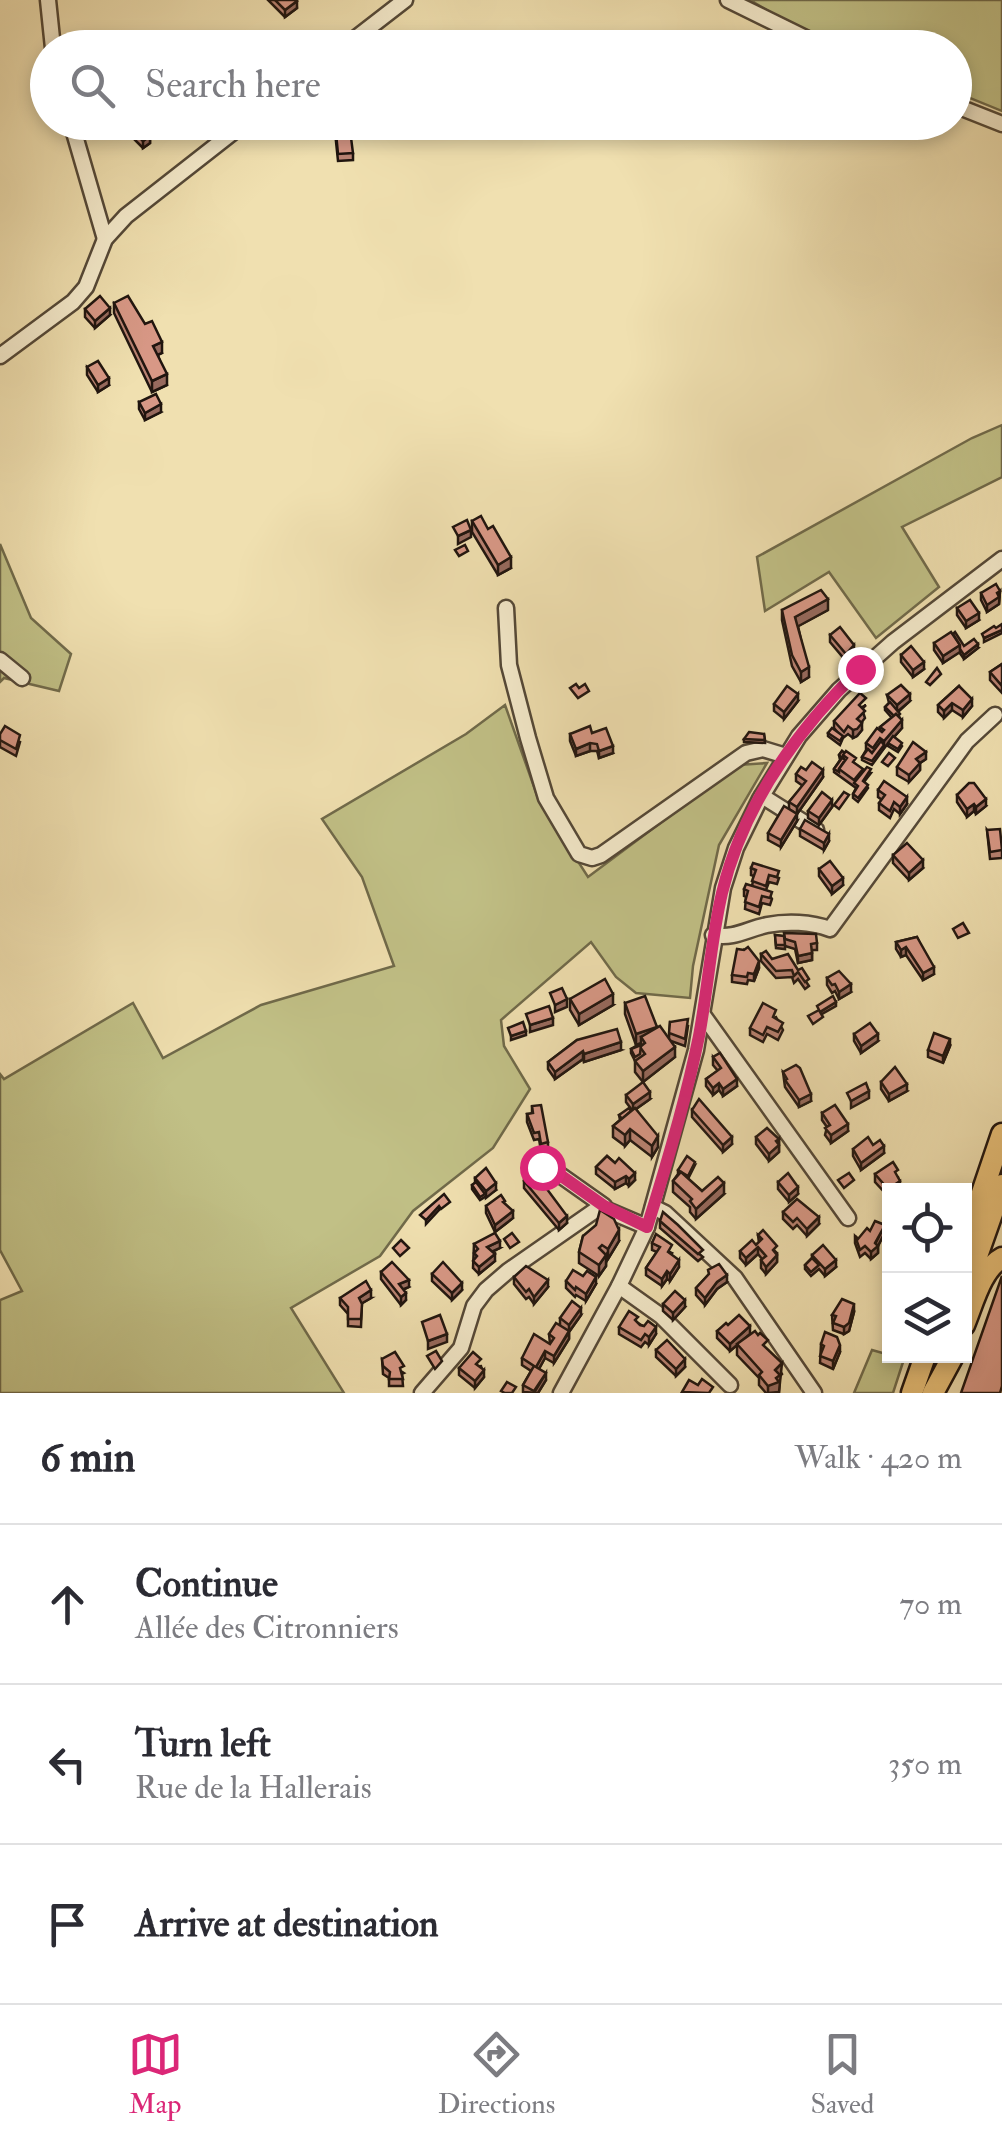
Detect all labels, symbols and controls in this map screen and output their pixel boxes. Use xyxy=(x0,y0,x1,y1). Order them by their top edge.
search box xyxy=(30,30,972,140)
icon: search xyxy=(65,58,120,113)
text: Search here xyxy=(145,61,321,109)
route end xyxy=(838,647,884,693)
route start xyxy=(520,1145,566,1191)
map controls xyxy=(882,1183,972,1363)
button: locate xyxy=(882,1183,972,1273)
button: layers xyxy=(882,1273,972,1363)
text: 6 min xyxy=(40,1432,135,1484)
text: Walk · 420 m xyxy=(794,1438,962,1478)
text: Continue xyxy=(135,1560,278,1608)
icon: ahead xyxy=(40,1577,95,1632)
text: 70 m xyxy=(899,1584,962,1624)
text: Allée des Citronniers xyxy=(135,1608,399,1648)
text: Turn left xyxy=(135,1720,271,1768)
icon: left xyxy=(40,1737,95,1792)
text: 350 m xyxy=(888,1744,962,1784)
text: Rue de la Hallerais xyxy=(135,1768,372,1808)
icon: arrive xyxy=(40,1897,95,1952)
text: Arrive at destination xyxy=(135,1900,439,1948)
tab: Map xyxy=(128,2027,183,2122)
tab: Directions xyxy=(438,2027,555,2122)
tab: Saved xyxy=(810,2027,874,2122)

